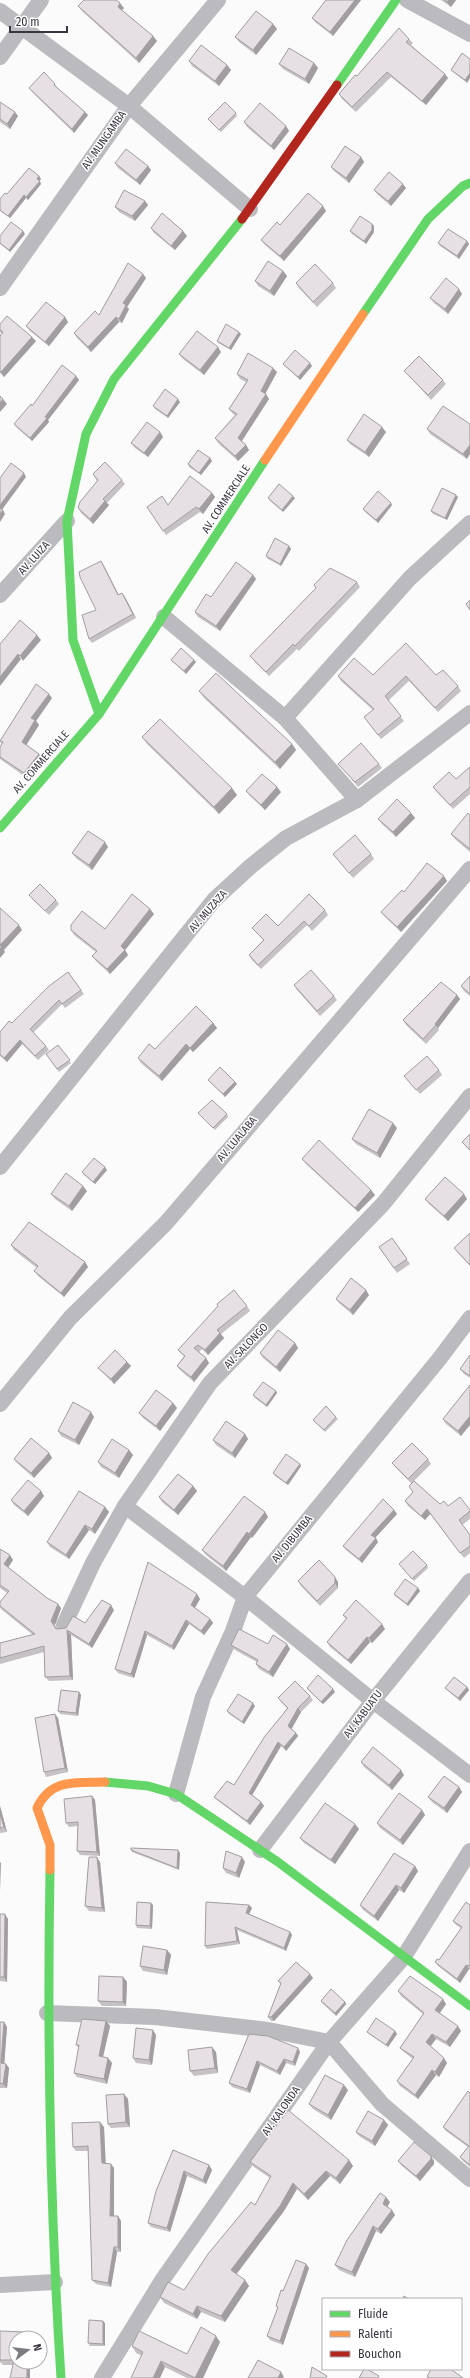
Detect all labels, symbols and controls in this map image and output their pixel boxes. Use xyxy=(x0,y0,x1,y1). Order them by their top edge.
scale bar xyxy=(10,8,67,34)
text: 20 m xyxy=(16,15,40,29)
street label: AV. MUNGAMBA xyxy=(79,108,129,172)
street label: AV. COMMERCIALE xyxy=(199,462,253,536)
street label: AV. LUIZA xyxy=(16,538,53,577)
street label: AV. COMMERCIALE xyxy=(10,728,72,796)
street label: AV. MUZAZA xyxy=(186,887,230,935)
street label: AV. LUALABA xyxy=(214,1114,260,1164)
street label: AV. SALONGO xyxy=(221,1321,271,1371)
street label: AV. DIBUMBA xyxy=(269,1513,315,1565)
street label: AV. KABUATU xyxy=(341,1688,385,1740)
street label: AV. KALONDA xyxy=(259,2084,303,2138)
legend xyxy=(322,2298,462,2370)
text: Fluide xyxy=(358,2307,388,2321)
text: Ralenti xyxy=(358,2327,393,2341)
north arrow xyxy=(8,2330,48,2370)
text: N xyxy=(30,2343,44,2352)
text: Bouchon xyxy=(358,2347,401,2361)

